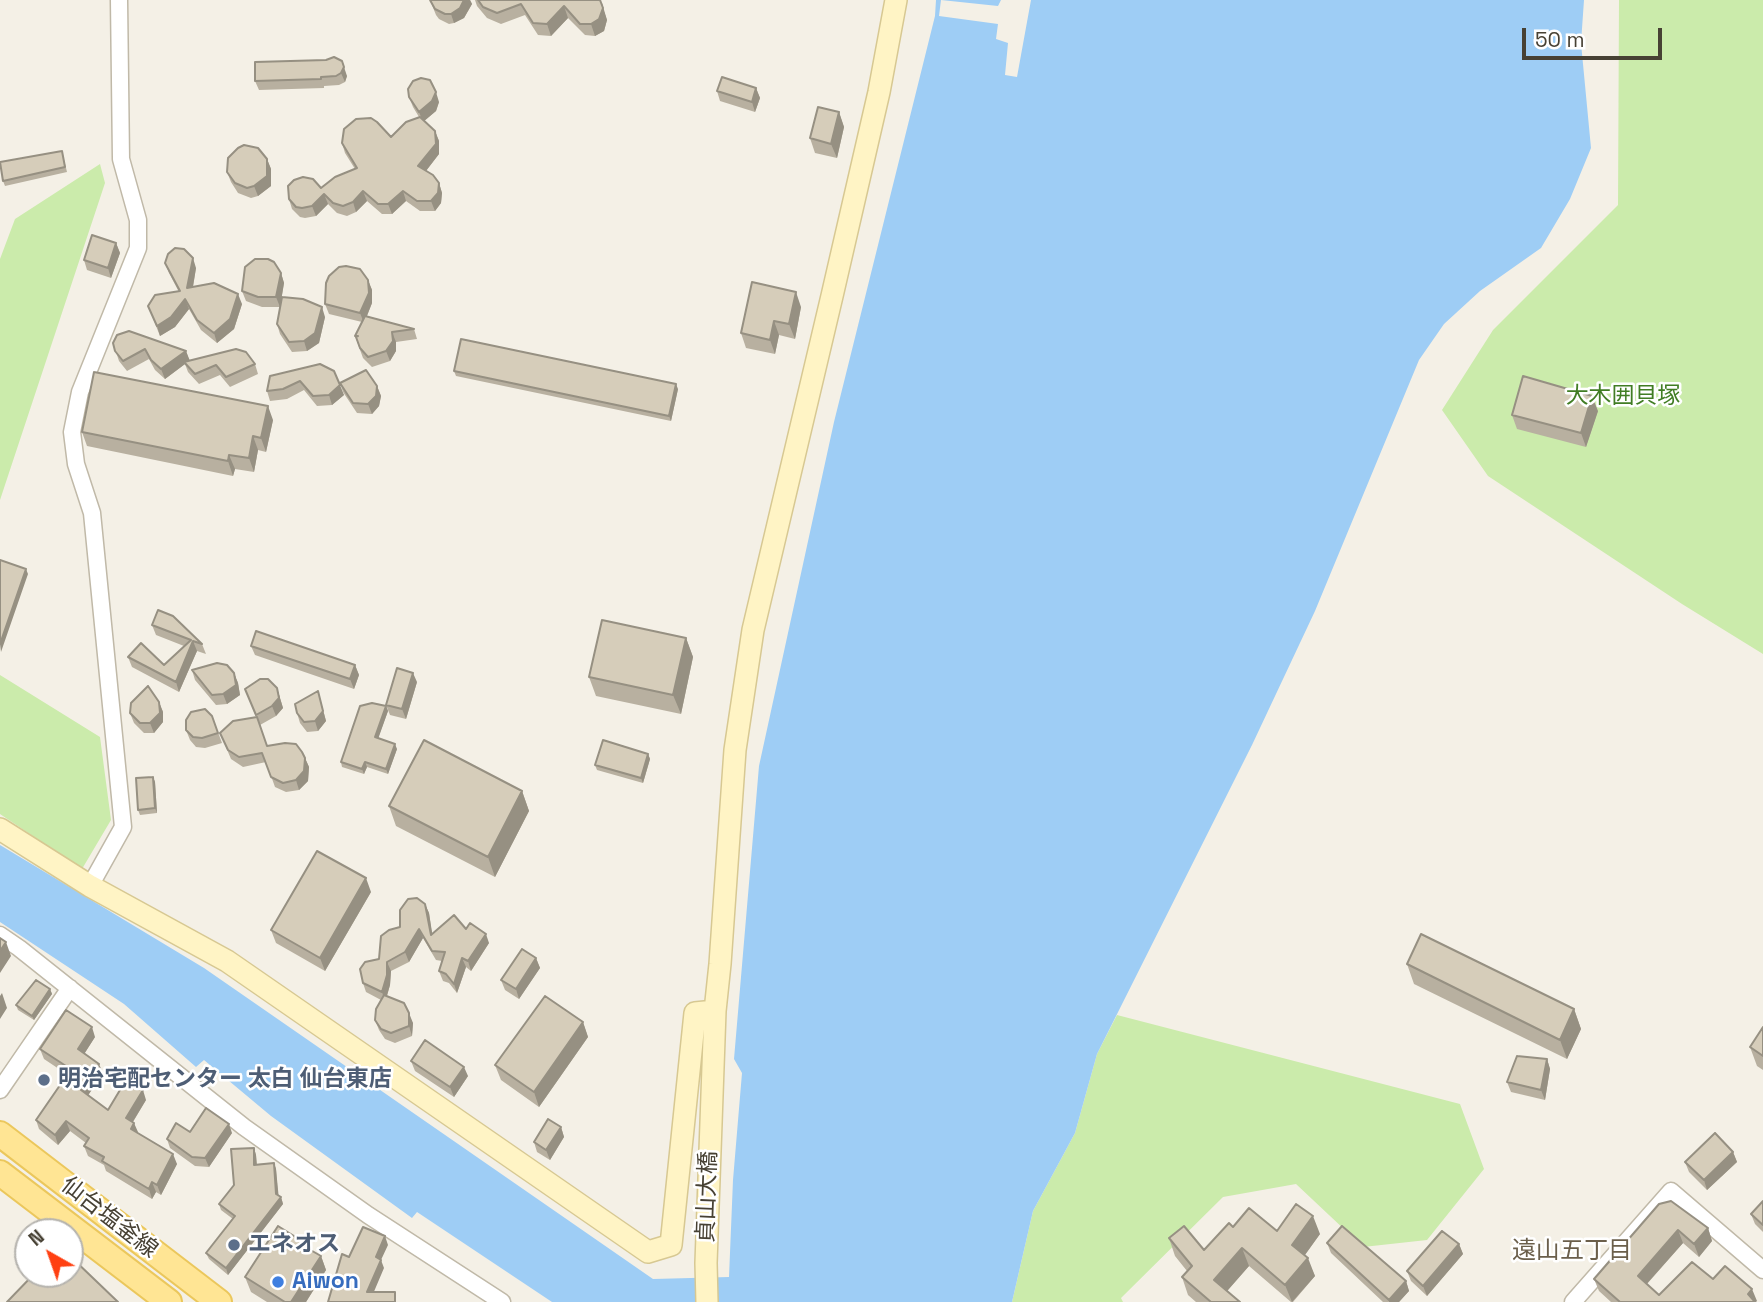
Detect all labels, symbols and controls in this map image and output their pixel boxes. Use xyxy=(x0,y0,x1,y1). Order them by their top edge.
scale bar xyxy=(1525,14,1665,58)
text: 50 m xyxy=(1535,26,1585,53)
park label: 大木囲貝塚 xyxy=(1566,383,1680,411)
place label: 明治宅配センター 太白 仙台東店 xyxy=(58,1066,392,1094)
marker: 明治宅配センター 太白 仙台東店 xyxy=(36,1072,52,1088)
street label: 貞山大橋 xyxy=(693,1151,723,1243)
street label: 仙台塩釜線 xyxy=(55,1172,163,1264)
north arrow xyxy=(14,1218,84,1288)
text: N xyxy=(24,1224,49,1252)
place label: エネオス xyxy=(248,1231,340,1259)
marker: エネオス xyxy=(226,1237,242,1253)
district label: 遠山五丁目 xyxy=(1512,1237,1632,1265)
place label: Aiwon xyxy=(292,1268,359,1296)
marker: Aiwon xyxy=(270,1274,286,1290)

